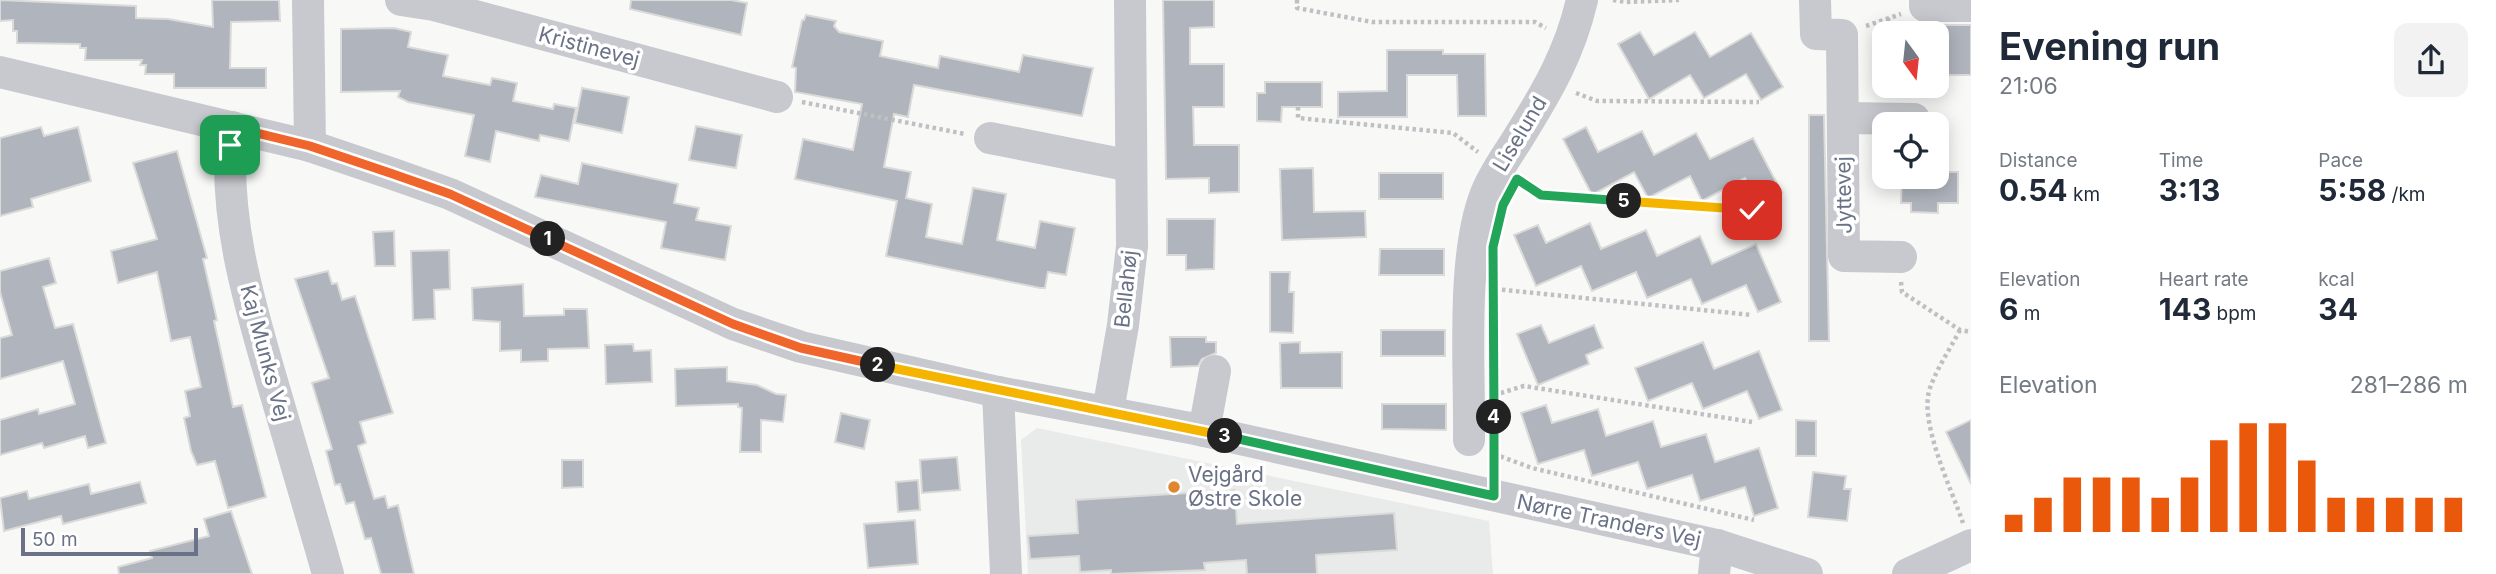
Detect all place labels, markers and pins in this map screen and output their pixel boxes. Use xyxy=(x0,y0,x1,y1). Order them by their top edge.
pin xyxy=(200,115,260,175)
pin xyxy=(1722,180,1782,240)
pin: 5 xyxy=(1606,184,1642,218)
pin: 1 xyxy=(530,222,566,256)
pin: 2 xyxy=(860,348,896,382)
pin: 4 xyxy=(1476,400,1512,434)
pin: 3 xyxy=(1208,418,1242,453)
place label: Vejgård Østre Skole xyxy=(1188,462,1302,511)
marker: Vejgård Østre Skole xyxy=(1166,479,1182,495)

